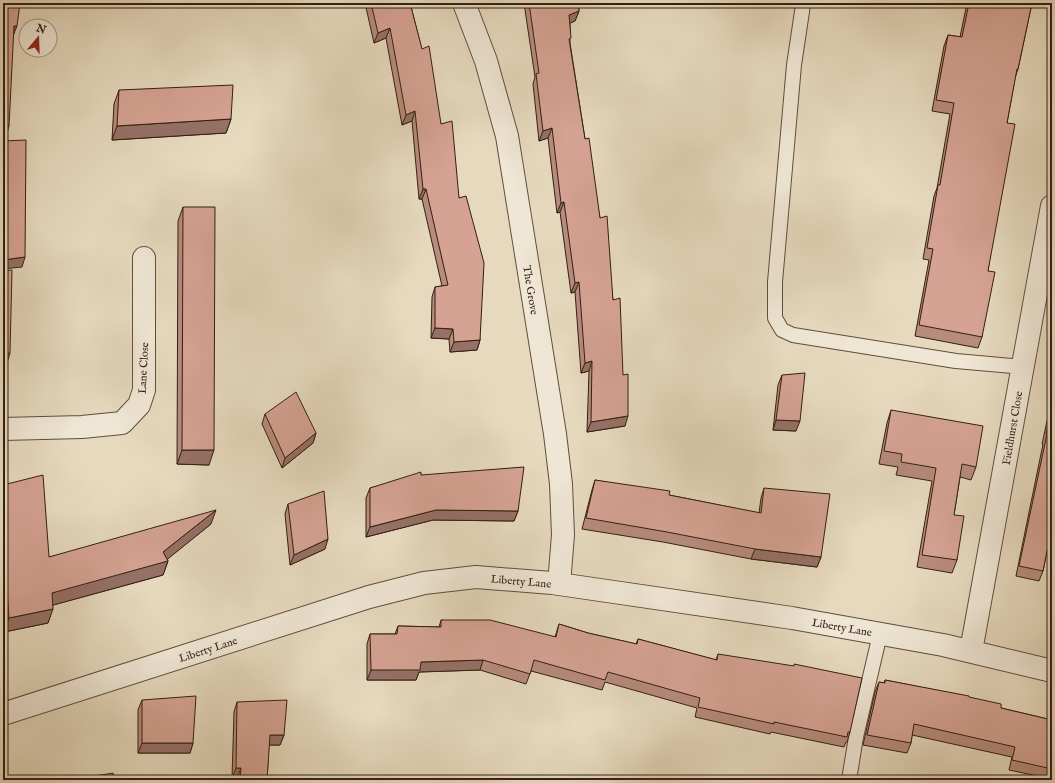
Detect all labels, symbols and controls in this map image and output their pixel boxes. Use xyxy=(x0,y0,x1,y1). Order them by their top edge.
north arrow xyxy=(18,18,58,58)
text: N xyxy=(33,21,48,38)
street label: The Grove xyxy=(519,264,541,316)
street label: Lane Close xyxy=(136,342,152,394)
street label: Fieldhurst Close xyxy=(1000,390,1026,466)
street label: Liberty Lane xyxy=(490,572,552,592)
street label: Liberty Lane xyxy=(811,616,873,640)
street label: Liberty Lane xyxy=(177,634,239,666)

